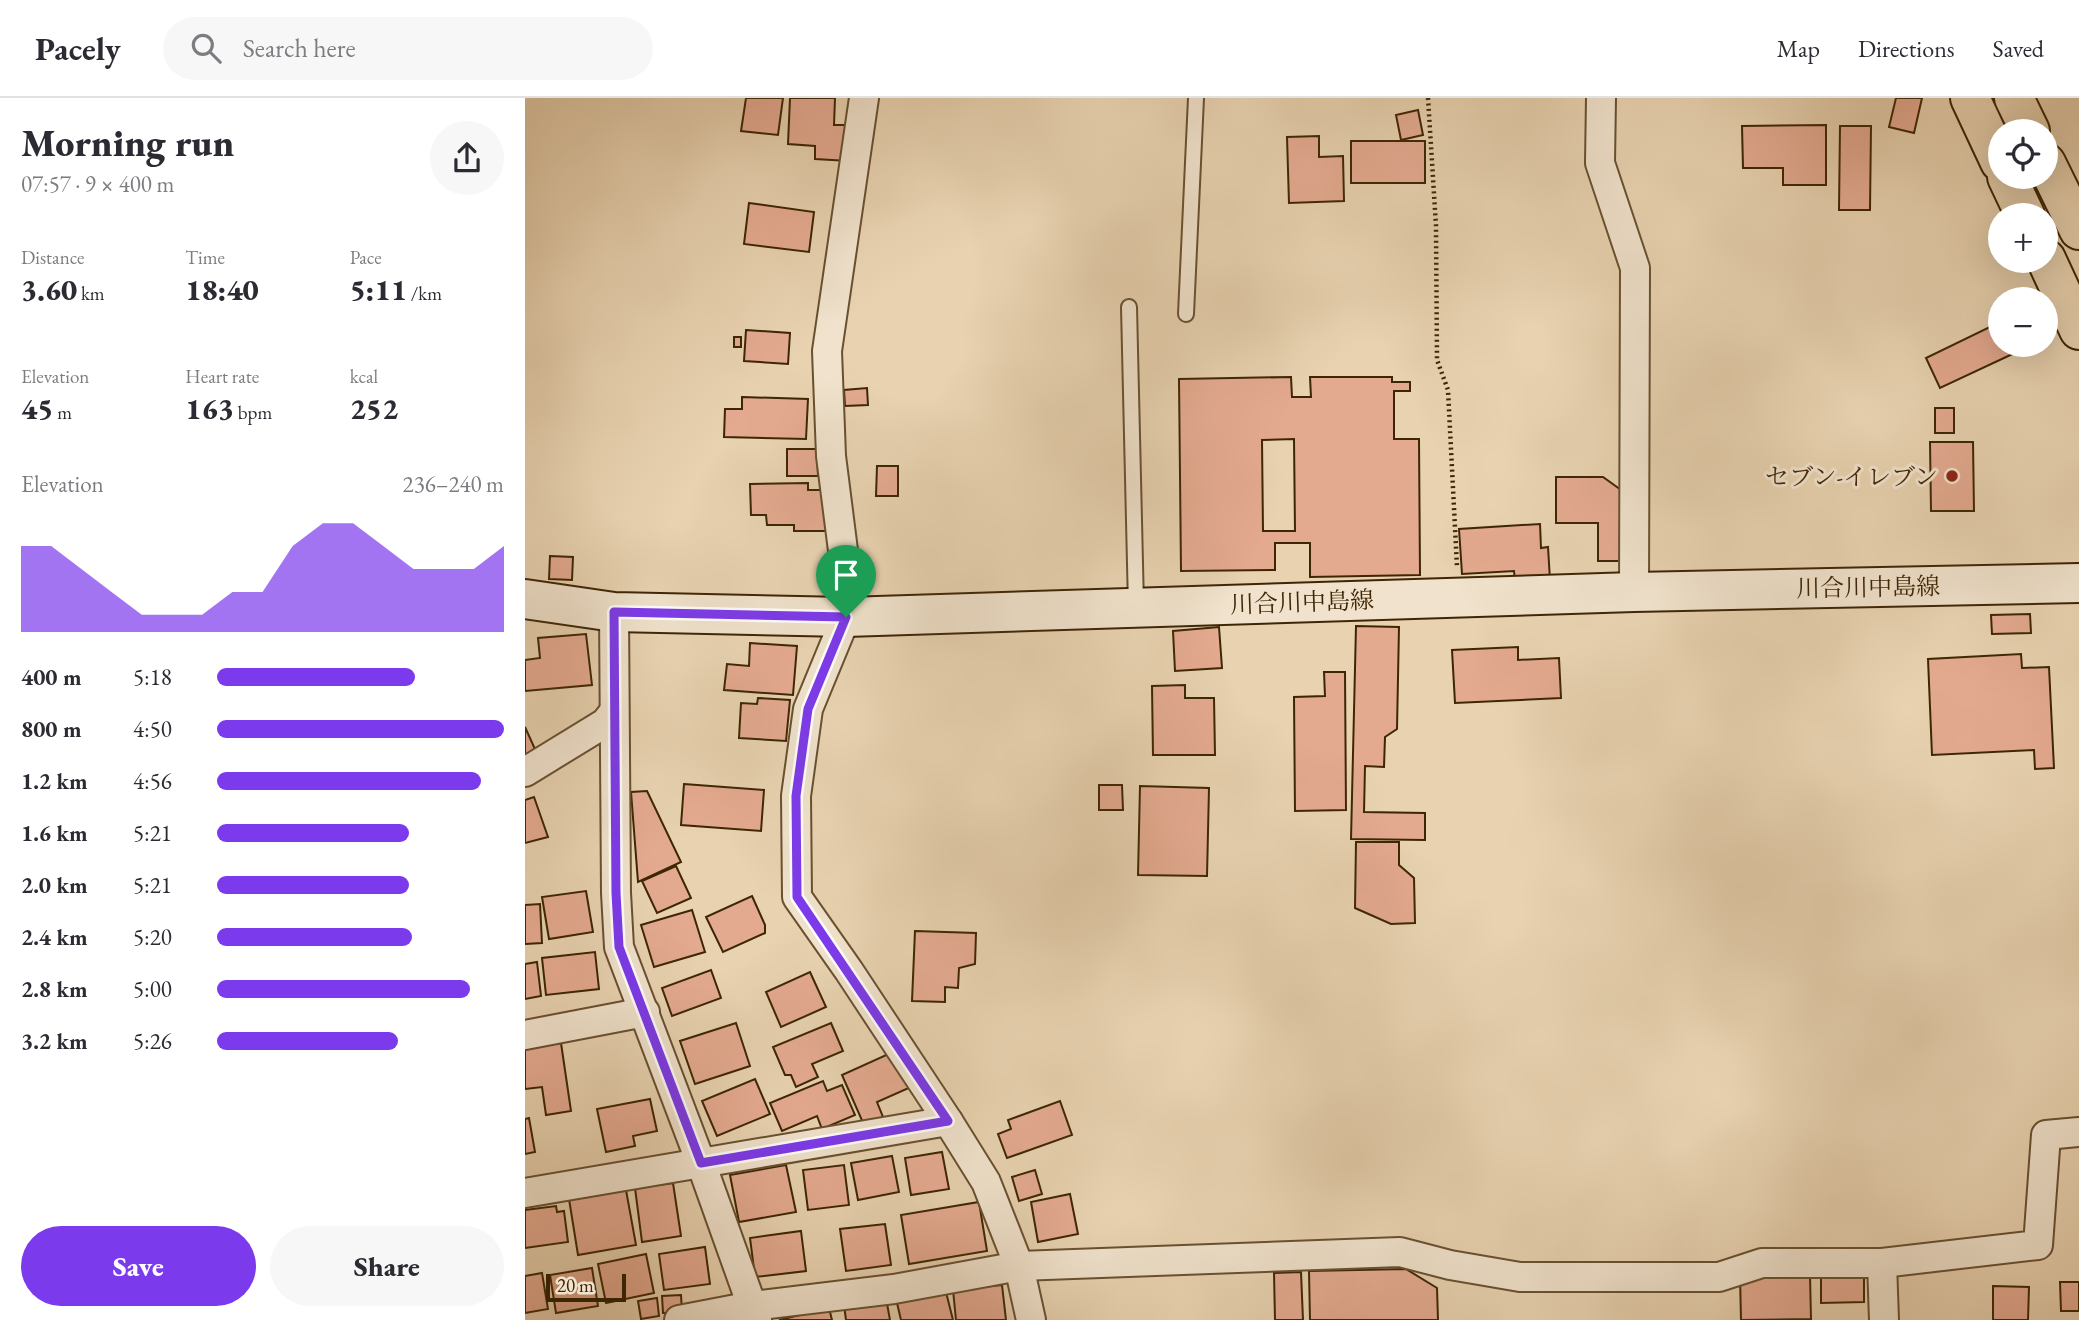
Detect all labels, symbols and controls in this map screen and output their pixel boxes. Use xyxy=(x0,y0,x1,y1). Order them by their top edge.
search box xyxy=(163,17,653,80)
text: Pacely xyxy=(35,27,121,70)
icon: search xyxy=(187,29,225,67)
text: Search here xyxy=(243,31,356,65)
text: Map xyxy=(1777,33,1820,64)
text: Directions xyxy=(1858,33,1955,64)
text: Saved xyxy=(1993,33,2044,64)
text: Morning run xyxy=(21,118,234,167)
map controls xyxy=(1988,119,2058,357)
button: locate xyxy=(1988,119,2058,189)
button: share xyxy=(430,121,504,195)
text: 07:57 · 9 × 400 m xyxy=(21,169,174,199)
button: + xyxy=(1988,203,2058,273)
text: Distance xyxy=(21,245,84,270)
text: Time xyxy=(185,245,225,270)
text: Pace xyxy=(350,245,382,270)
text: 3.60 xyxy=(21,270,77,309)
text: 18:40 xyxy=(185,270,259,309)
text: 5:11 xyxy=(350,270,407,309)
text: km xyxy=(77,281,105,306)
text: /km xyxy=(407,281,442,306)
button: − xyxy=(1988,287,2058,357)
text: Elevation xyxy=(21,364,89,389)
text: Heart rate xyxy=(185,364,259,389)
text: kcal xyxy=(350,364,378,389)
text: 45 xyxy=(21,389,53,428)
text: 163 xyxy=(185,389,234,428)
text: 252 xyxy=(350,389,398,428)
text: m xyxy=(53,400,72,425)
text: bpm xyxy=(234,400,272,425)
place label: セブン-イレブン xyxy=(1765,461,1938,492)
marker: セブン-イレブン xyxy=(1944,468,1960,484)
text: Elevation xyxy=(21,469,104,499)
text: 236–240 m xyxy=(403,469,504,499)
pin xyxy=(816,545,876,617)
icon: arrive xyxy=(827,556,865,594)
street label: 川合川中島線 xyxy=(1796,570,1940,604)
street label: 川合川中島線 xyxy=(1230,584,1374,620)
text: 400 m xyxy=(21,662,82,692)
text: 5:18 xyxy=(133,662,172,692)
text: 800 m xyxy=(21,714,82,744)
text: 4:50 xyxy=(133,714,172,744)
text: 1.2 km xyxy=(21,766,88,796)
text: 4:56 xyxy=(133,766,172,796)
text: 1.6 km xyxy=(21,818,88,848)
text: 5:21 xyxy=(133,818,172,848)
text: 2.0 km xyxy=(21,870,88,900)
text: 5:21 xyxy=(133,870,172,900)
text: 2.4 km xyxy=(21,922,88,952)
text: 5:20 xyxy=(133,922,172,952)
text: 2.8 km xyxy=(21,974,88,1004)
text: 5:00 xyxy=(133,974,172,1004)
text: 3.2 km xyxy=(21,1026,88,1056)
text: 5:26 xyxy=(133,1026,172,1056)
button: Save xyxy=(21,1226,256,1306)
button: Share xyxy=(270,1226,504,1306)
scale bar xyxy=(546,1271,627,1303)
text: 20 m xyxy=(557,1273,594,1298)

